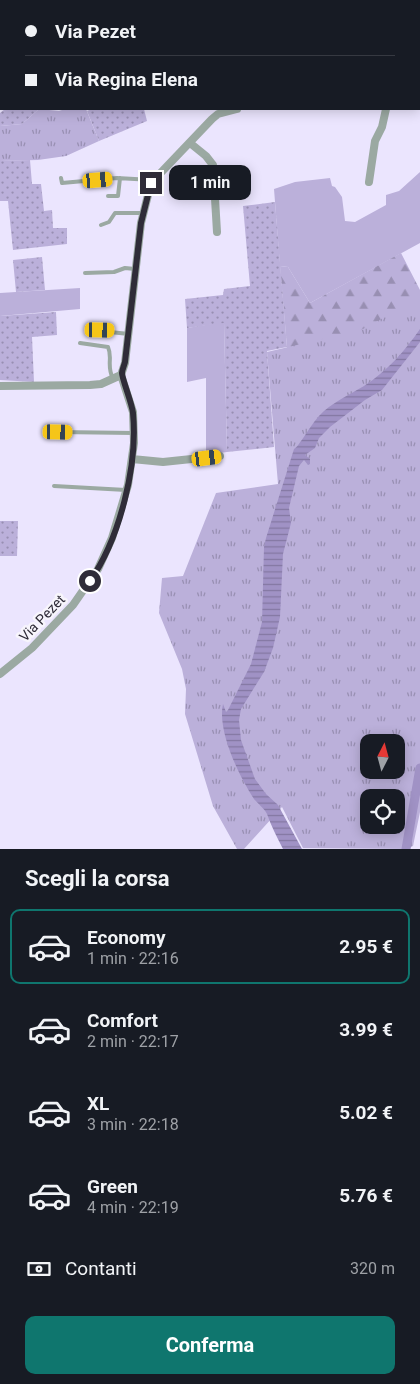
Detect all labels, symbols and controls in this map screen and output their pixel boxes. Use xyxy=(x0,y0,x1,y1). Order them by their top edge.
text: Via Pezet xyxy=(55,20,136,43)
text: Via Regina Elena xyxy=(55,68,198,91)
callout: 1 min xyxy=(168,166,251,200)
car xyxy=(82,171,113,189)
route end xyxy=(140,172,162,194)
text: 1 min xyxy=(190,173,230,192)
car xyxy=(84,322,115,338)
car xyxy=(42,424,73,440)
car xyxy=(191,449,222,467)
route start xyxy=(79,570,101,592)
street label: Via Pezet xyxy=(16,591,68,645)
north arrow xyxy=(360,734,405,779)
map controls xyxy=(360,734,405,834)
button: locate xyxy=(360,789,405,834)
text: Scegli la corsa xyxy=(25,866,170,891)
icon: car xyxy=(27,924,72,969)
text: Economy xyxy=(87,926,166,949)
text: 2.95 € xyxy=(339,935,393,958)
text: 1 min · 22:16 xyxy=(87,949,179,968)
icon: car xyxy=(27,1007,72,1052)
text: Comfort xyxy=(87,1009,158,1032)
text: 3.99 € xyxy=(339,1018,393,1041)
text: 2 min · 22:17 xyxy=(87,1032,179,1051)
icon: car xyxy=(27,1090,72,1135)
text: XL xyxy=(87,1092,109,1115)
text: 5.02 € xyxy=(339,1101,393,1124)
text: 3 min · 22:18 xyxy=(87,1115,179,1134)
icon: car xyxy=(27,1173,72,1218)
text: Green xyxy=(87,1175,138,1198)
text: 5.76 € xyxy=(339,1184,393,1207)
text: 4 min · 22:19 xyxy=(87,1198,179,1217)
icon: cash xyxy=(25,1255,53,1283)
text: Contanti xyxy=(65,1257,137,1280)
text: 320 m xyxy=(350,1259,395,1278)
button: Conferma xyxy=(25,1316,395,1374)

